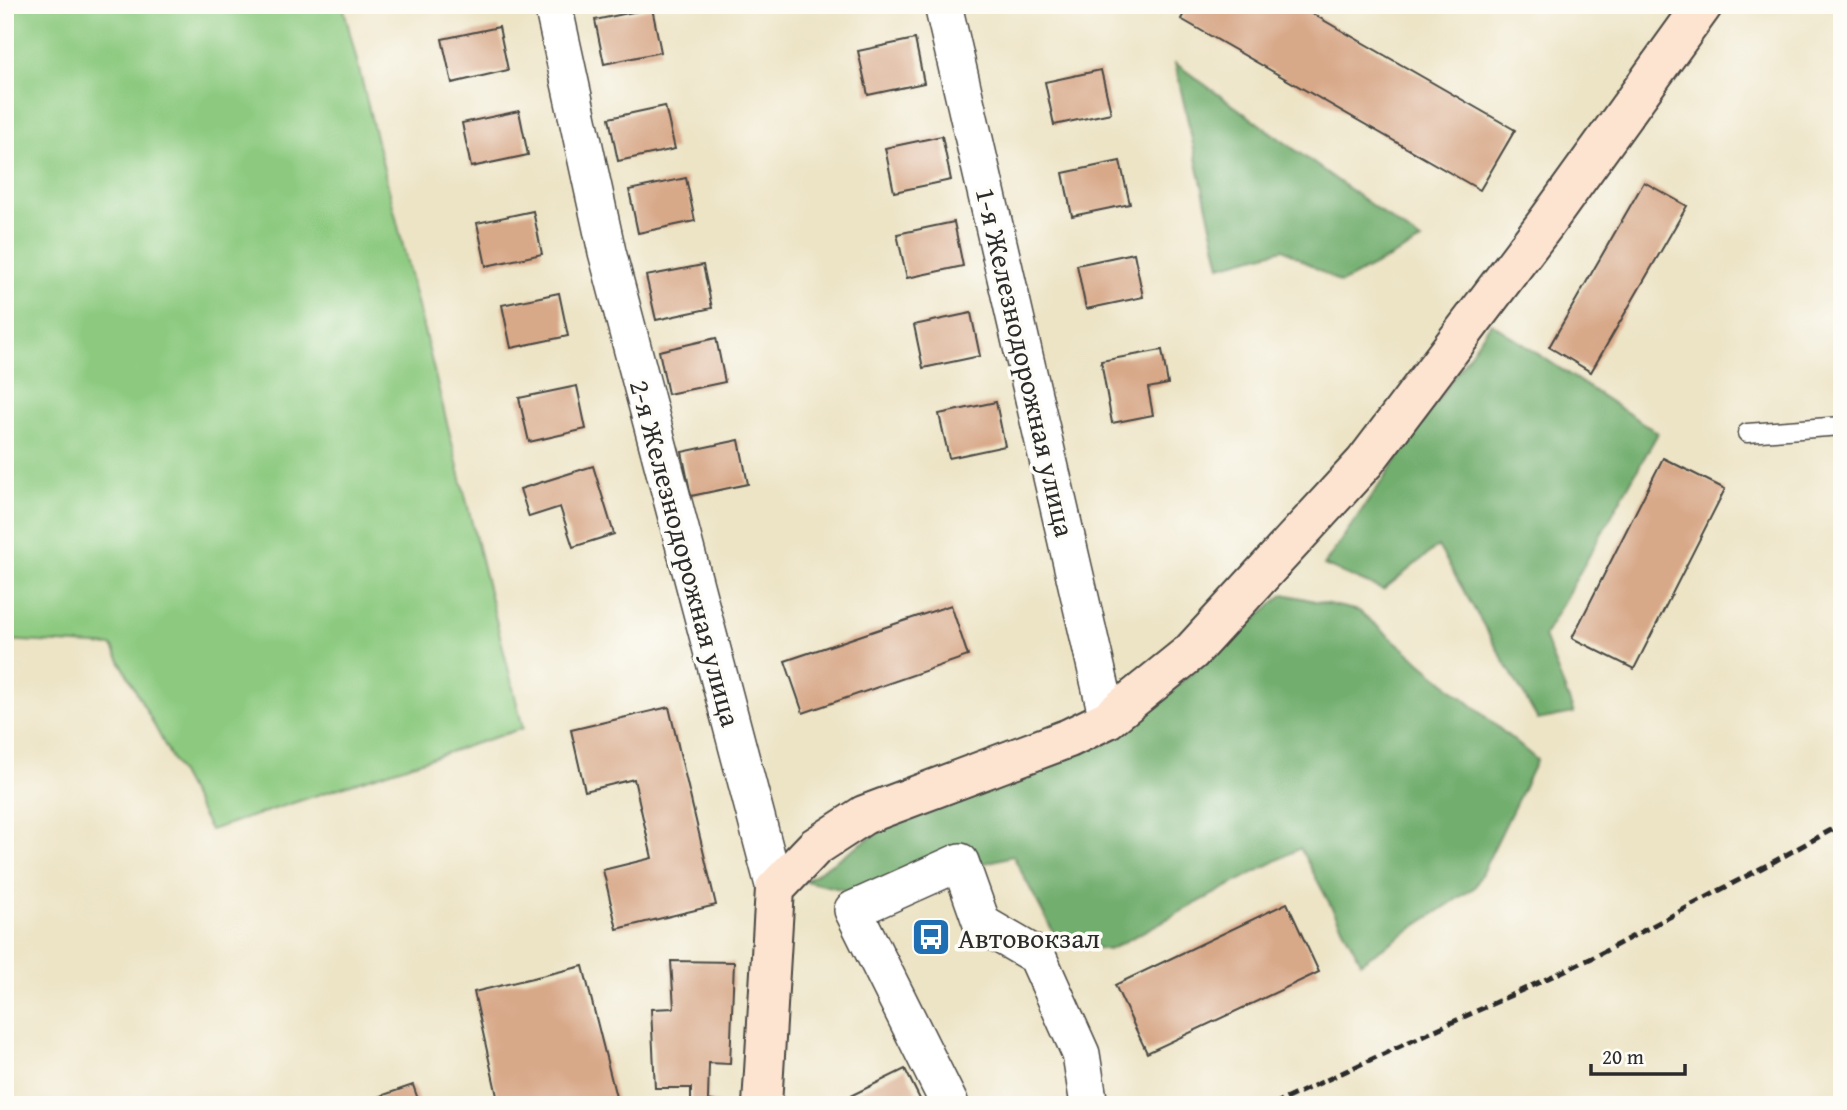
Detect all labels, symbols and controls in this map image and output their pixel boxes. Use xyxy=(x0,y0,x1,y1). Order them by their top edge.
street label: 1-я Железнодорожная улица xyxy=(966,183,1086,541)
street label: 2-я Железнодорожная улица xyxy=(620,375,752,732)
bus stop icon: Автовокзал xyxy=(910,916,952,958)
place label: Автовокзал xyxy=(958,917,1100,958)
scale bar xyxy=(1591,1033,1686,1077)
text: 20 m xyxy=(1602,1041,1644,1072)

